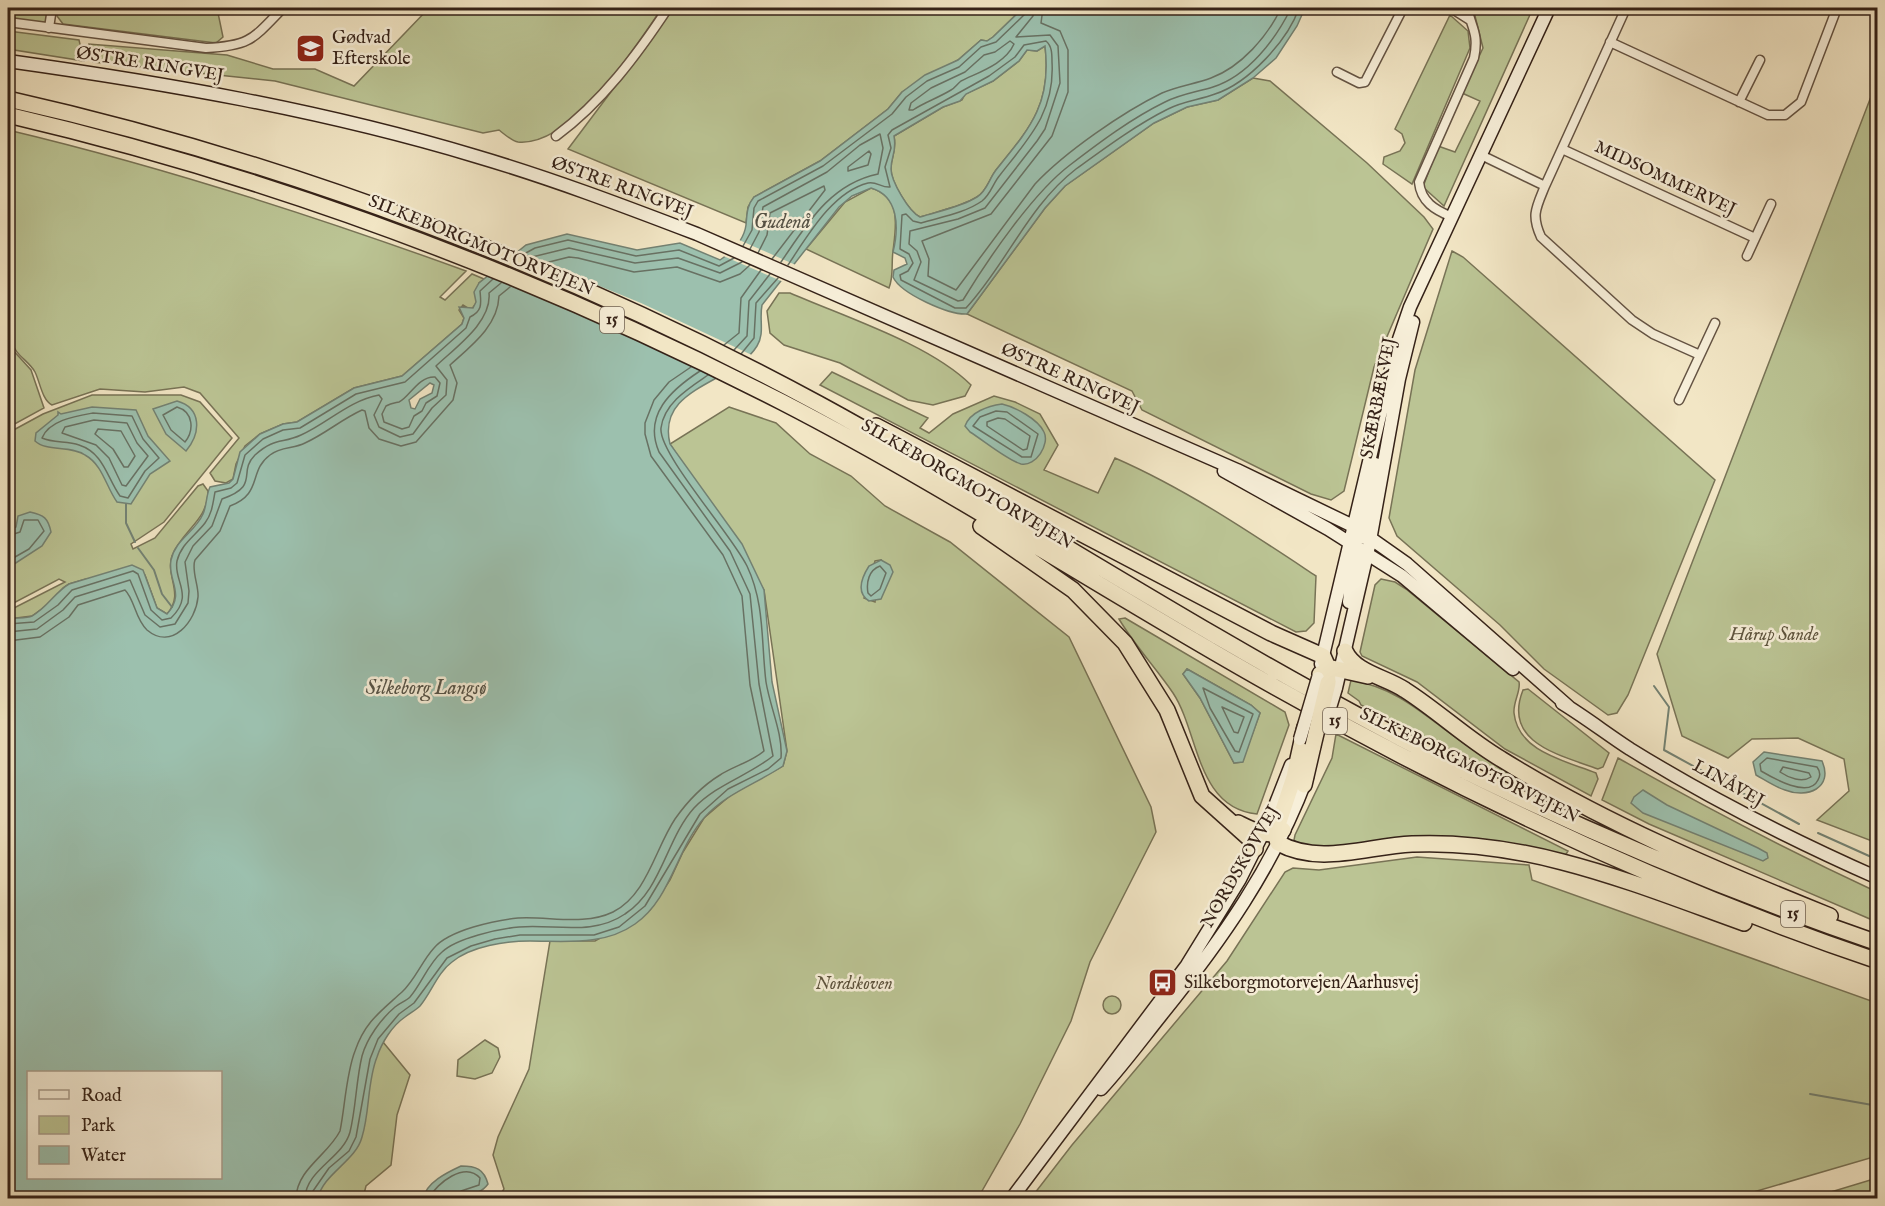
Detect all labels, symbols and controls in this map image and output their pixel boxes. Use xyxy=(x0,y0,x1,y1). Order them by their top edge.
place label: Gødvad Efterskole xyxy=(332,27,411,71)
school or university icon: Gødvad Efterskole xyxy=(295,32,327,64)
street label: ØSTRE RINGVEJ xyxy=(74,42,226,88)
street label: MIDSOMMERVEJ xyxy=(1590,136,1740,222)
street label: ØSTRE RINGVEJ xyxy=(548,152,697,225)
street label: SILKEBORGMOTORVEJEN xyxy=(365,190,597,302)
water label: Gudenå xyxy=(753,210,811,235)
road number: 15 xyxy=(600,307,624,333)
street label: SKÆRBÆKVEJ xyxy=(1356,335,1402,461)
street label: ØSTRE RINGVEJ xyxy=(997,338,1144,420)
street label: SILKEBORGMOTORVEJEN xyxy=(857,415,1078,555)
park label: Hårup Sande xyxy=(1729,624,1818,647)
water label: Silkeborg Langsø xyxy=(365,676,487,702)
street label: SILKEBORGMOTORVEJEN xyxy=(1356,703,1583,829)
road number: 15 xyxy=(1323,708,1347,734)
street label: LINÅVEJ xyxy=(1688,753,1769,813)
street label: NORDSKOVVEJ xyxy=(1197,801,1286,932)
road number: 15 xyxy=(1781,901,1805,927)
bus stop icon: Silkeborgmotorvejen/Aarhusvej xyxy=(1147,967,1179,999)
place label: Silkeborgmotorvejen/Aarhusvej xyxy=(1184,972,1419,995)
park label: Nordskoven xyxy=(815,973,893,996)
legend xyxy=(27,1071,222,1179)
text: Road xyxy=(81,1085,122,1108)
text: Park xyxy=(81,1115,116,1138)
text: Water xyxy=(81,1145,126,1168)

